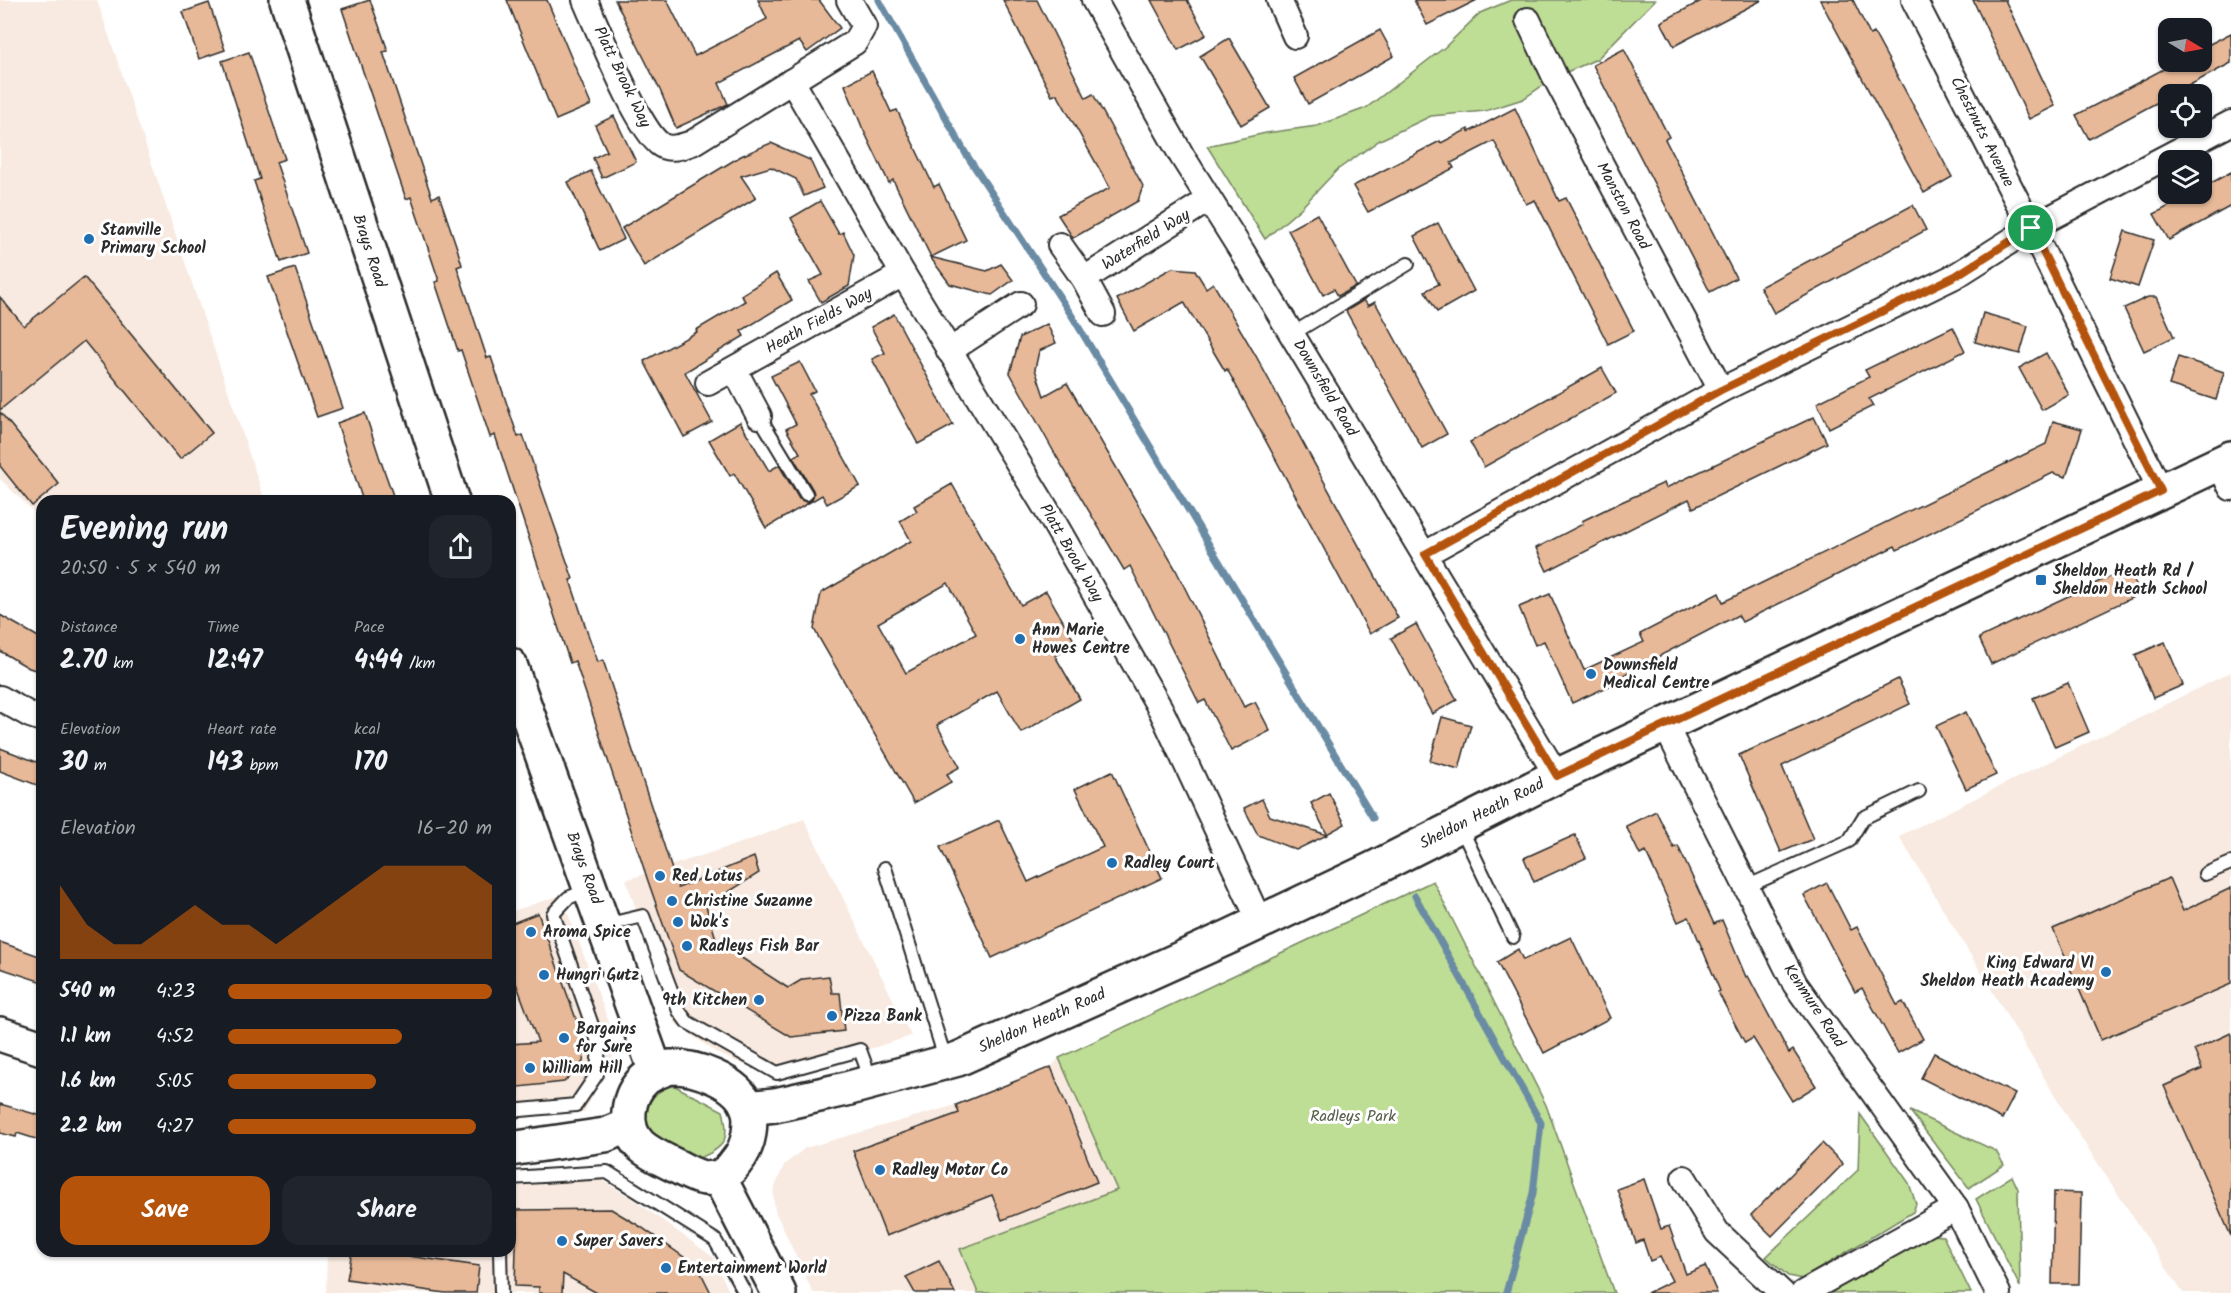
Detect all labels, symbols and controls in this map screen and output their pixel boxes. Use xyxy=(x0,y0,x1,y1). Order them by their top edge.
north arrow xyxy=(2158,18,2212,72)
map controls xyxy=(2158,18,2212,204)
street label: Platt Brook Way xyxy=(587,22,658,133)
street label: Chestnuts Avenue xyxy=(1943,72,2021,192)
button: locate xyxy=(2158,84,2212,138)
button: layers xyxy=(2158,150,2212,204)
street label: Manston Road xyxy=(1589,158,1657,255)
pin xyxy=(2005,202,2056,253)
street label: Waterfield Way xyxy=(1097,203,1196,277)
street label: Brays Road xyxy=(345,211,393,292)
icon: arrive xyxy=(2014,211,2047,244)
place label: Stanville Primary School xyxy=(101,218,207,261)
marker: Stanville Primary School xyxy=(82,232,96,246)
street label: Heath Fields Way xyxy=(761,281,877,361)
street label: Downsfield Road xyxy=(1286,335,1364,442)
street label: Platt Brook Way xyxy=(1033,499,1110,607)
text: Evening run xyxy=(60,504,228,557)
button: share xyxy=(429,515,492,578)
text: 20:50 · 5 × 540 m xyxy=(60,553,220,585)
place label: Sheldon Heath Rd / Sheldon Heath School xyxy=(2053,559,2208,602)
marker: Sheldon Heath Rd / Sheldon Heath School xyxy=(2034,573,2048,587)
text: Distance xyxy=(60,615,118,640)
text: Time xyxy=(207,615,239,640)
text: Pace xyxy=(354,615,385,640)
place label: Ann Marie Howes Centre xyxy=(1032,618,1130,661)
marker: Ann Marie Howes Centre xyxy=(1013,632,1027,646)
text: 2.70 xyxy=(60,640,107,682)
text: 12:47 xyxy=(207,640,263,682)
text: 4:44 xyxy=(354,640,403,682)
text: km xyxy=(107,651,134,676)
text: /km xyxy=(403,651,435,676)
place label: Downsfield Medical Centre xyxy=(1603,653,1710,696)
marker: Downsfield Medical Centre xyxy=(1584,667,1598,681)
text: Elevation xyxy=(60,717,121,742)
text: Heart rate xyxy=(207,717,277,742)
text: kcal xyxy=(354,717,380,742)
text: 30 xyxy=(60,742,88,784)
text: 143 xyxy=(207,742,243,784)
text: 170 xyxy=(354,742,387,784)
text: m xyxy=(88,753,107,778)
text: bpm xyxy=(243,753,278,778)
street label: Sheldon Heath Road xyxy=(1415,771,1550,856)
text: Elevation xyxy=(60,813,136,845)
text: 16–20 m xyxy=(417,813,492,845)
street label: Brays Road xyxy=(559,828,609,909)
place label: Radley Court xyxy=(1124,851,1216,876)
marker: Radley Court xyxy=(1105,856,1119,870)
place label: Red Lotus xyxy=(672,864,743,889)
marker: Red Lotus xyxy=(653,869,667,883)
place label: Christine Suzanne xyxy=(684,889,813,914)
marker: Christine Suzanne xyxy=(665,894,679,908)
place label: Wok's xyxy=(690,910,729,935)
marker: Wok's xyxy=(671,915,685,929)
place label: Aroma Spice xyxy=(543,920,631,945)
marker: Aroma Spice xyxy=(524,925,538,939)
place label: Radleys Fish Bar xyxy=(699,934,820,959)
marker: Radleys Fish Bar xyxy=(680,939,694,953)
place label: King Edward VI Sheldon Heath Academy xyxy=(1920,951,2095,994)
street label: Kenmure Road xyxy=(1777,959,1852,1054)
place label: Hungri Gutz xyxy=(556,963,639,988)
marker: King Edward VI Sheldon Heath Academy xyxy=(2099,965,2113,979)
marker: Hungri Gutz xyxy=(537,968,551,982)
text: 540 m xyxy=(60,976,115,1008)
text: 4:23 xyxy=(156,976,195,1008)
street label: Sheldon Heath Road xyxy=(974,981,1111,1060)
place label: 9th Kitchen xyxy=(662,988,747,1013)
marker: 9th Kitchen xyxy=(752,993,766,1007)
place label: Pizza Bank xyxy=(844,1004,923,1029)
marker: Pizza Bank xyxy=(825,1009,839,1023)
place label: Bargains for Sure xyxy=(576,1017,637,1060)
text: 1.1 km xyxy=(60,1021,111,1053)
text: 4:52 xyxy=(156,1021,194,1053)
marker: Bargains for Sure xyxy=(557,1031,571,1045)
place label: William Hill xyxy=(542,1056,623,1081)
marker: William Hill xyxy=(523,1061,537,1075)
text: 1.6 km xyxy=(60,1066,116,1098)
text: 5:05 xyxy=(156,1066,192,1098)
park label: Radleys Park xyxy=(1310,1104,1396,1129)
text: 2.2 km xyxy=(60,1111,122,1143)
text: 4:27 xyxy=(156,1111,193,1143)
place label: Radley Motor Co xyxy=(892,1158,1008,1183)
marker: Radley Motor Co xyxy=(873,1163,887,1177)
button: Save xyxy=(60,1176,270,1245)
button: Share xyxy=(282,1176,492,1245)
place label: Super Savers xyxy=(574,1229,664,1254)
marker: Super Savers xyxy=(555,1234,569,1248)
place label: Entertainment World xyxy=(678,1256,827,1281)
marker: Entertainment World xyxy=(659,1261,673,1275)

